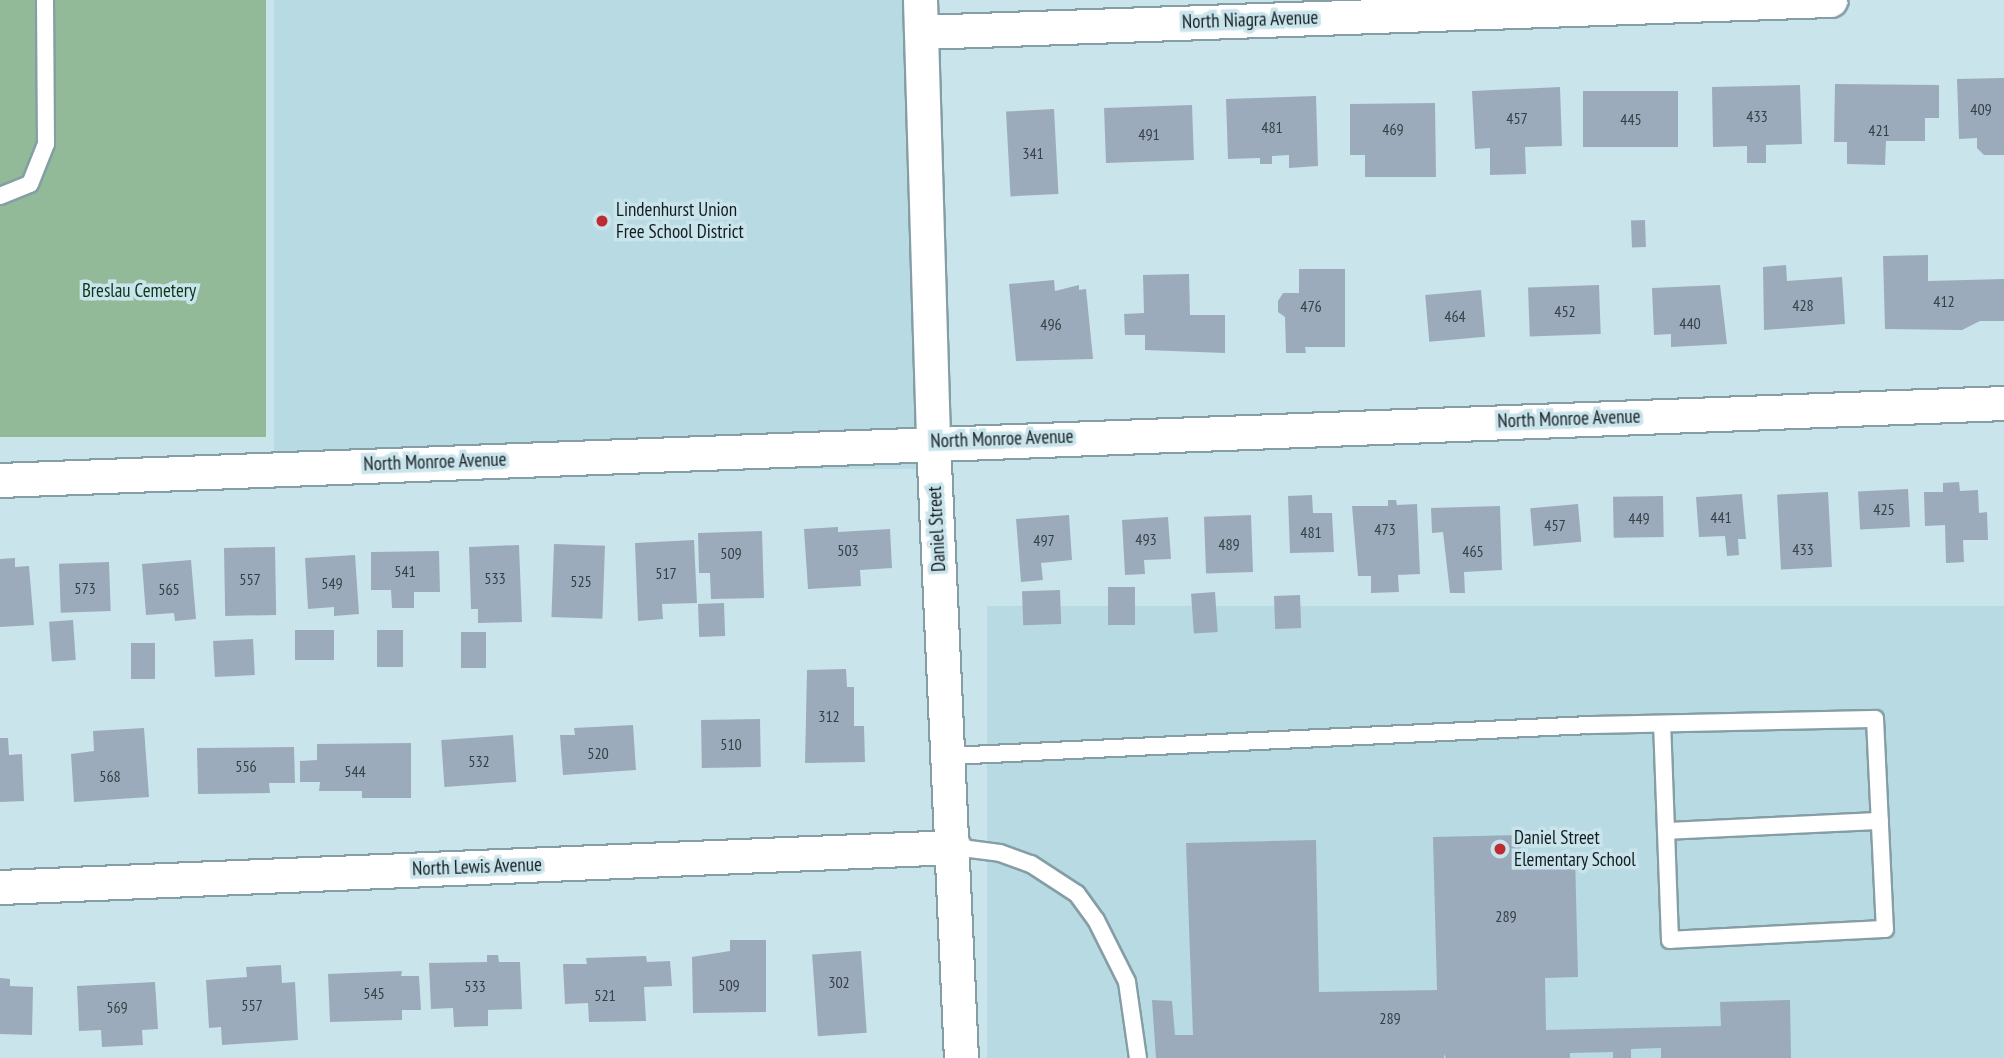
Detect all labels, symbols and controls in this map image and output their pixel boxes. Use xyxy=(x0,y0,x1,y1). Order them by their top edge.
street label: North Niagra Avenue xyxy=(1181,6,1319,34)
house number: 409 xyxy=(1970,99,1992,119)
house number: 433 xyxy=(1746,106,1768,126)
house number: 457 xyxy=(1506,108,1528,128)
house number: 445 xyxy=(1620,109,1642,129)
house number: 481 xyxy=(1261,117,1283,137)
house number: 469 xyxy=(1382,119,1404,139)
house number: 421 xyxy=(1868,120,1890,140)
house number: 491 xyxy=(1138,124,1160,144)
house number: 341 xyxy=(1022,143,1044,163)
place label: Lindenhurst Union Free School District xyxy=(616,199,744,243)
marker: Lindenhurst Union Free School District xyxy=(594,213,610,229)
park label: Breslau Cemetery xyxy=(82,280,196,302)
house number: 412 xyxy=(1933,291,1955,311)
house number: 428 xyxy=(1792,295,1814,315)
house number: 476 xyxy=(1300,296,1322,316)
house number: 452 xyxy=(1554,301,1576,321)
house number: 464 xyxy=(1444,306,1466,326)
house number: 440 xyxy=(1679,313,1701,333)
house number: 496 xyxy=(1040,314,1062,334)
street label: North Monroe Avenue xyxy=(1497,405,1641,433)
street label: North Monroe Avenue xyxy=(930,425,1074,453)
street label: North Monroe Avenue xyxy=(363,448,507,476)
street label: Daniel Street xyxy=(923,486,951,572)
house number: 425 xyxy=(1873,499,1895,519)
house number: 441 xyxy=(1710,507,1732,527)
house number: 449 xyxy=(1628,508,1650,528)
house number: 457 xyxy=(1544,515,1566,535)
house number: 473 xyxy=(1374,519,1396,539)
house number: 481 xyxy=(1300,522,1322,542)
house number: 493 xyxy=(1135,529,1157,549)
house number: 497 xyxy=(1033,530,1055,550)
house number: 489 xyxy=(1218,534,1240,554)
house number: 433 xyxy=(1792,539,1814,559)
house number: 503 xyxy=(837,540,859,560)
house number: 465 xyxy=(1462,541,1484,561)
house number: 509 xyxy=(720,543,742,563)
house number: 541 xyxy=(394,561,416,581)
house number: 517 xyxy=(655,563,677,583)
house number: 533 xyxy=(484,568,506,588)
house number: 557 xyxy=(239,569,261,589)
house number: 525 xyxy=(570,571,592,591)
house number: 549 xyxy=(321,573,343,593)
house number: 573 xyxy=(74,578,96,598)
house number: 565 xyxy=(158,579,180,599)
house number: 312 xyxy=(818,706,840,726)
house number: 510 xyxy=(720,734,742,754)
house number: 520 xyxy=(587,743,609,763)
house number: 532 xyxy=(468,751,490,771)
house number: 556 xyxy=(235,756,257,776)
house number: 544 xyxy=(344,761,366,781)
house number: 568 xyxy=(99,766,121,786)
place label: Daniel Street Elementary School xyxy=(1514,827,1636,871)
marker: Daniel Street Elementary School xyxy=(1492,841,1508,857)
street label: North Lewis Avenue xyxy=(412,853,542,881)
house number: 289 xyxy=(1495,906,1517,926)
house number: 302 xyxy=(828,972,850,992)
house number: 509 xyxy=(718,975,740,995)
house number: 533 xyxy=(464,976,486,996)
house number: 545 xyxy=(363,983,385,1003)
house number: 521 xyxy=(594,985,616,1005)
house number: 557 xyxy=(241,995,263,1015)
house number: 569 xyxy=(106,997,128,1017)
house number: 289 xyxy=(1379,1008,1401,1028)

